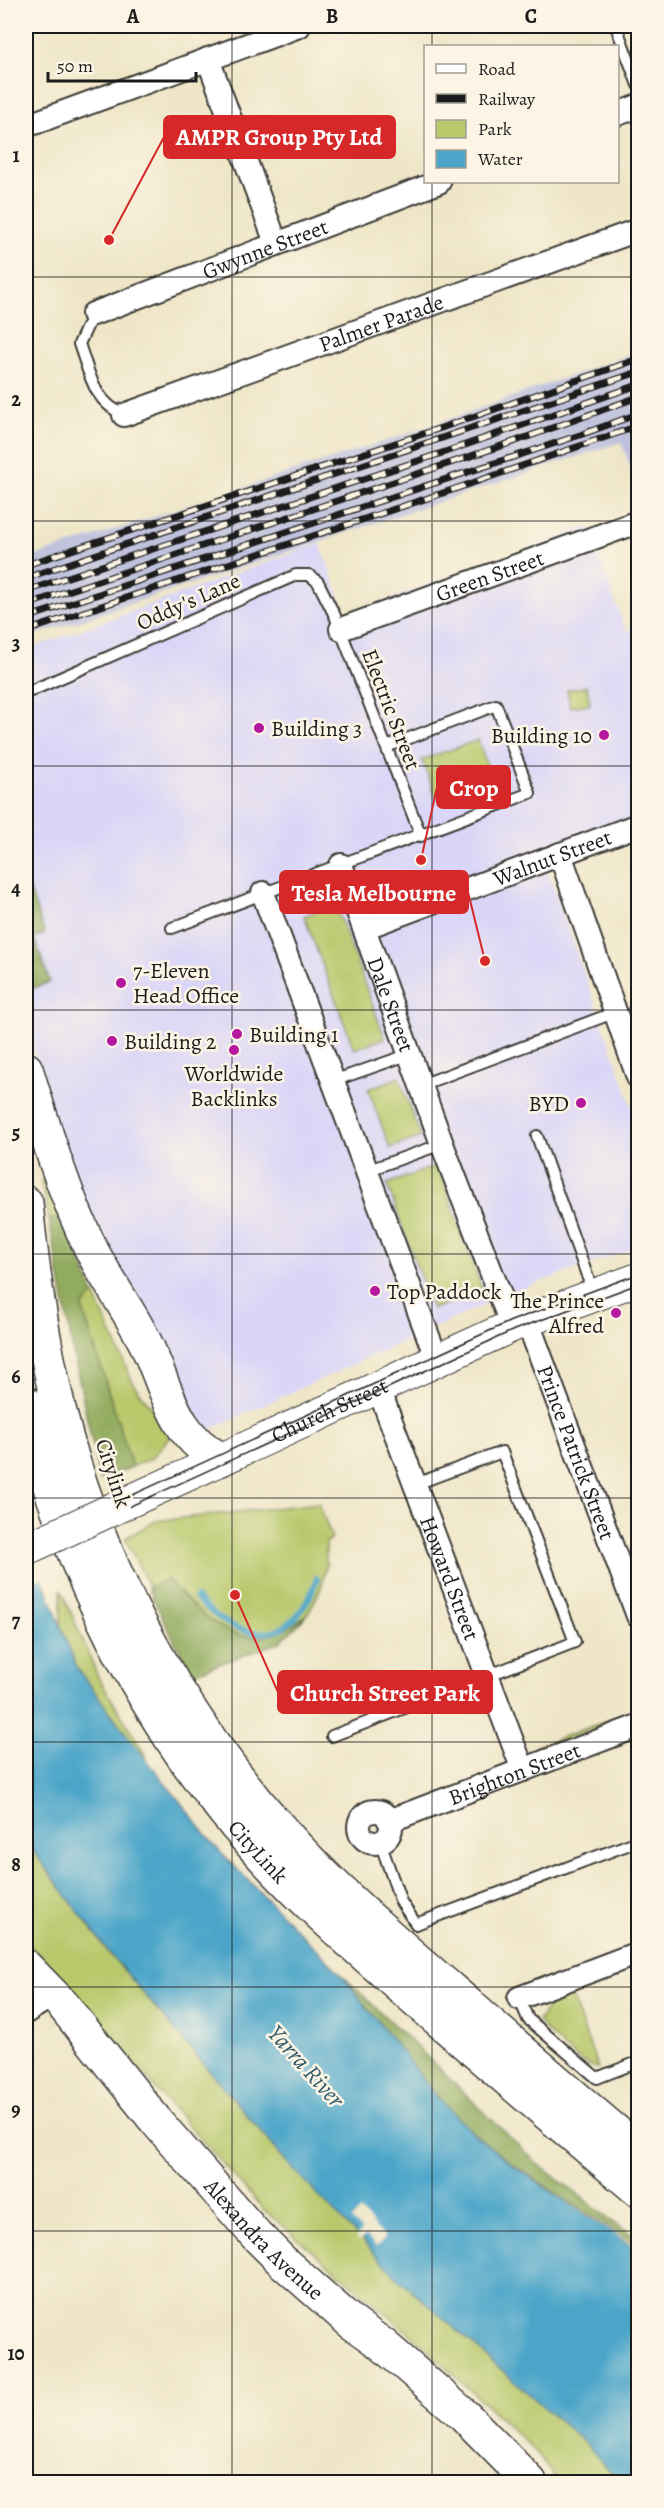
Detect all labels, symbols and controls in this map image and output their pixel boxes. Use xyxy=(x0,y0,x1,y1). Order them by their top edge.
text: A xyxy=(126,3,140,30)
text: B xyxy=(326,3,338,30)
text: C xyxy=(525,3,537,30)
scale bar xyxy=(48,45,196,83)
legend xyxy=(424,45,619,183)
text: 50 m xyxy=(57,54,93,78)
text: Road xyxy=(478,57,516,81)
text: Railway xyxy=(478,87,536,111)
callout: AMPR Group Pty Ltd xyxy=(164,116,395,158)
text: Park xyxy=(478,117,512,141)
text: AMPR Group Pty Ltd xyxy=(175,121,382,153)
text: 1 xyxy=(12,142,20,169)
text: Water xyxy=(477,147,523,171)
street label: Gwynne Street xyxy=(198,212,332,287)
street label: Palmer Parade xyxy=(315,287,448,360)
text: 2 xyxy=(11,386,21,413)
street label: Green Street xyxy=(432,543,548,610)
street label: Oddy's Lane xyxy=(132,566,245,638)
text: 3 xyxy=(12,630,20,657)
street label: Electric Street xyxy=(354,645,428,774)
place label: Building 3 xyxy=(271,714,362,744)
marker: Building 3 xyxy=(252,721,266,735)
place label: Building 10 xyxy=(491,721,592,751)
marker: Building 10 xyxy=(597,728,611,742)
callout: Crop xyxy=(437,766,510,808)
text: Crop xyxy=(449,772,499,804)
street label: Walnut Street xyxy=(488,822,616,894)
callout: Tesla Melbourne xyxy=(280,871,468,913)
text: 4 xyxy=(11,875,21,902)
text: Tesla Melbourne xyxy=(292,877,456,909)
street label: Dale Street xyxy=(359,953,421,1056)
place label: 7-Eleven Head Office xyxy=(133,956,239,1011)
marker: 7-Eleven Head Office xyxy=(114,976,128,990)
place label: Building 1 xyxy=(249,1020,339,1050)
place label: Building 2 xyxy=(124,1027,217,1057)
marker: Building 1 xyxy=(230,1027,244,1041)
marker: Building 2 xyxy=(105,1034,119,1048)
marker: Worldwide Backlinks xyxy=(227,1043,241,1057)
place label: Worldwide Backlinks xyxy=(184,1059,283,1114)
place label: BYD xyxy=(529,1089,569,1119)
marker: BYD xyxy=(574,1096,588,1110)
text: 5 xyxy=(12,1119,20,1146)
place label: Top Paddock xyxy=(387,1277,501,1307)
marker: Top Paddock xyxy=(368,1284,382,1298)
place label: The Prince Alfred xyxy=(511,1286,604,1341)
marker: The Prince Alfred xyxy=(609,1306,623,1320)
street label: Prince Patrick Street xyxy=(529,1361,622,1544)
text: 6 xyxy=(11,1363,21,1390)
street label: Church Street xyxy=(267,1371,393,1450)
street label: Citylink xyxy=(88,1435,138,1512)
street label: Howard Street xyxy=(412,1512,486,1645)
text: 7 xyxy=(12,1607,21,1634)
callout: Church Street Park xyxy=(278,1671,492,1713)
text: Church Street Park xyxy=(290,1677,481,1709)
street label: Brighton Street xyxy=(444,1735,585,1813)
street label: CityLink xyxy=(221,1814,294,1890)
text: 8 xyxy=(11,1851,21,1878)
water label: Yarra River xyxy=(260,2018,352,2115)
text: 9 xyxy=(11,2096,21,2123)
street label: Alexandra Avenue xyxy=(196,2171,330,2307)
text: 10 xyxy=(7,2340,25,2367)

